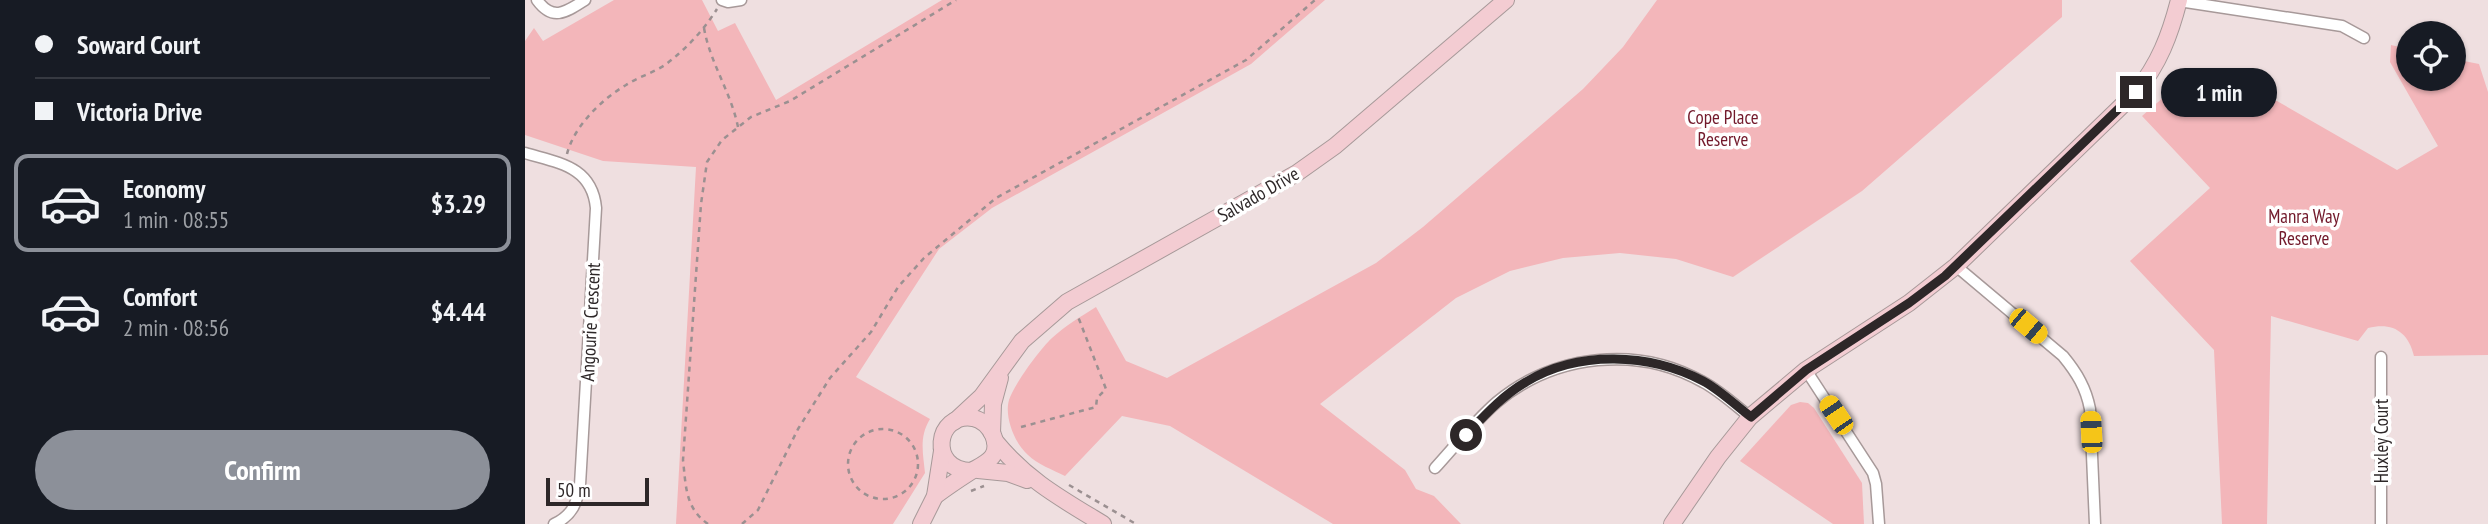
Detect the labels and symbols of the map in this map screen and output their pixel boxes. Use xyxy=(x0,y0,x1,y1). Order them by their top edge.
callout: 1 min xyxy=(2161,68,2276,116)
route end xyxy=(2120,76,2152,108)
park label: Cope Place Reserve xyxy=(1687,105,1759,151)
street label: Salvado Drive xyxy=(1213,161,1303,227)
park label: Manra Way Reserve xyxy=(2268,204,2341,250)
street label: Angourie Crescent xyxy=(575,261,605,382)
car xyxy=(2006,304,2051,348)
car xyxy=(1816,392,1857,438)
street label: Huxley Court xyxy=(2369,398,2393,483)
car xyxy=(2080,410,2103,454)
route start xyxy=(1450,419,1482,451)
scale bar xyxy=(546,475,649,507)

